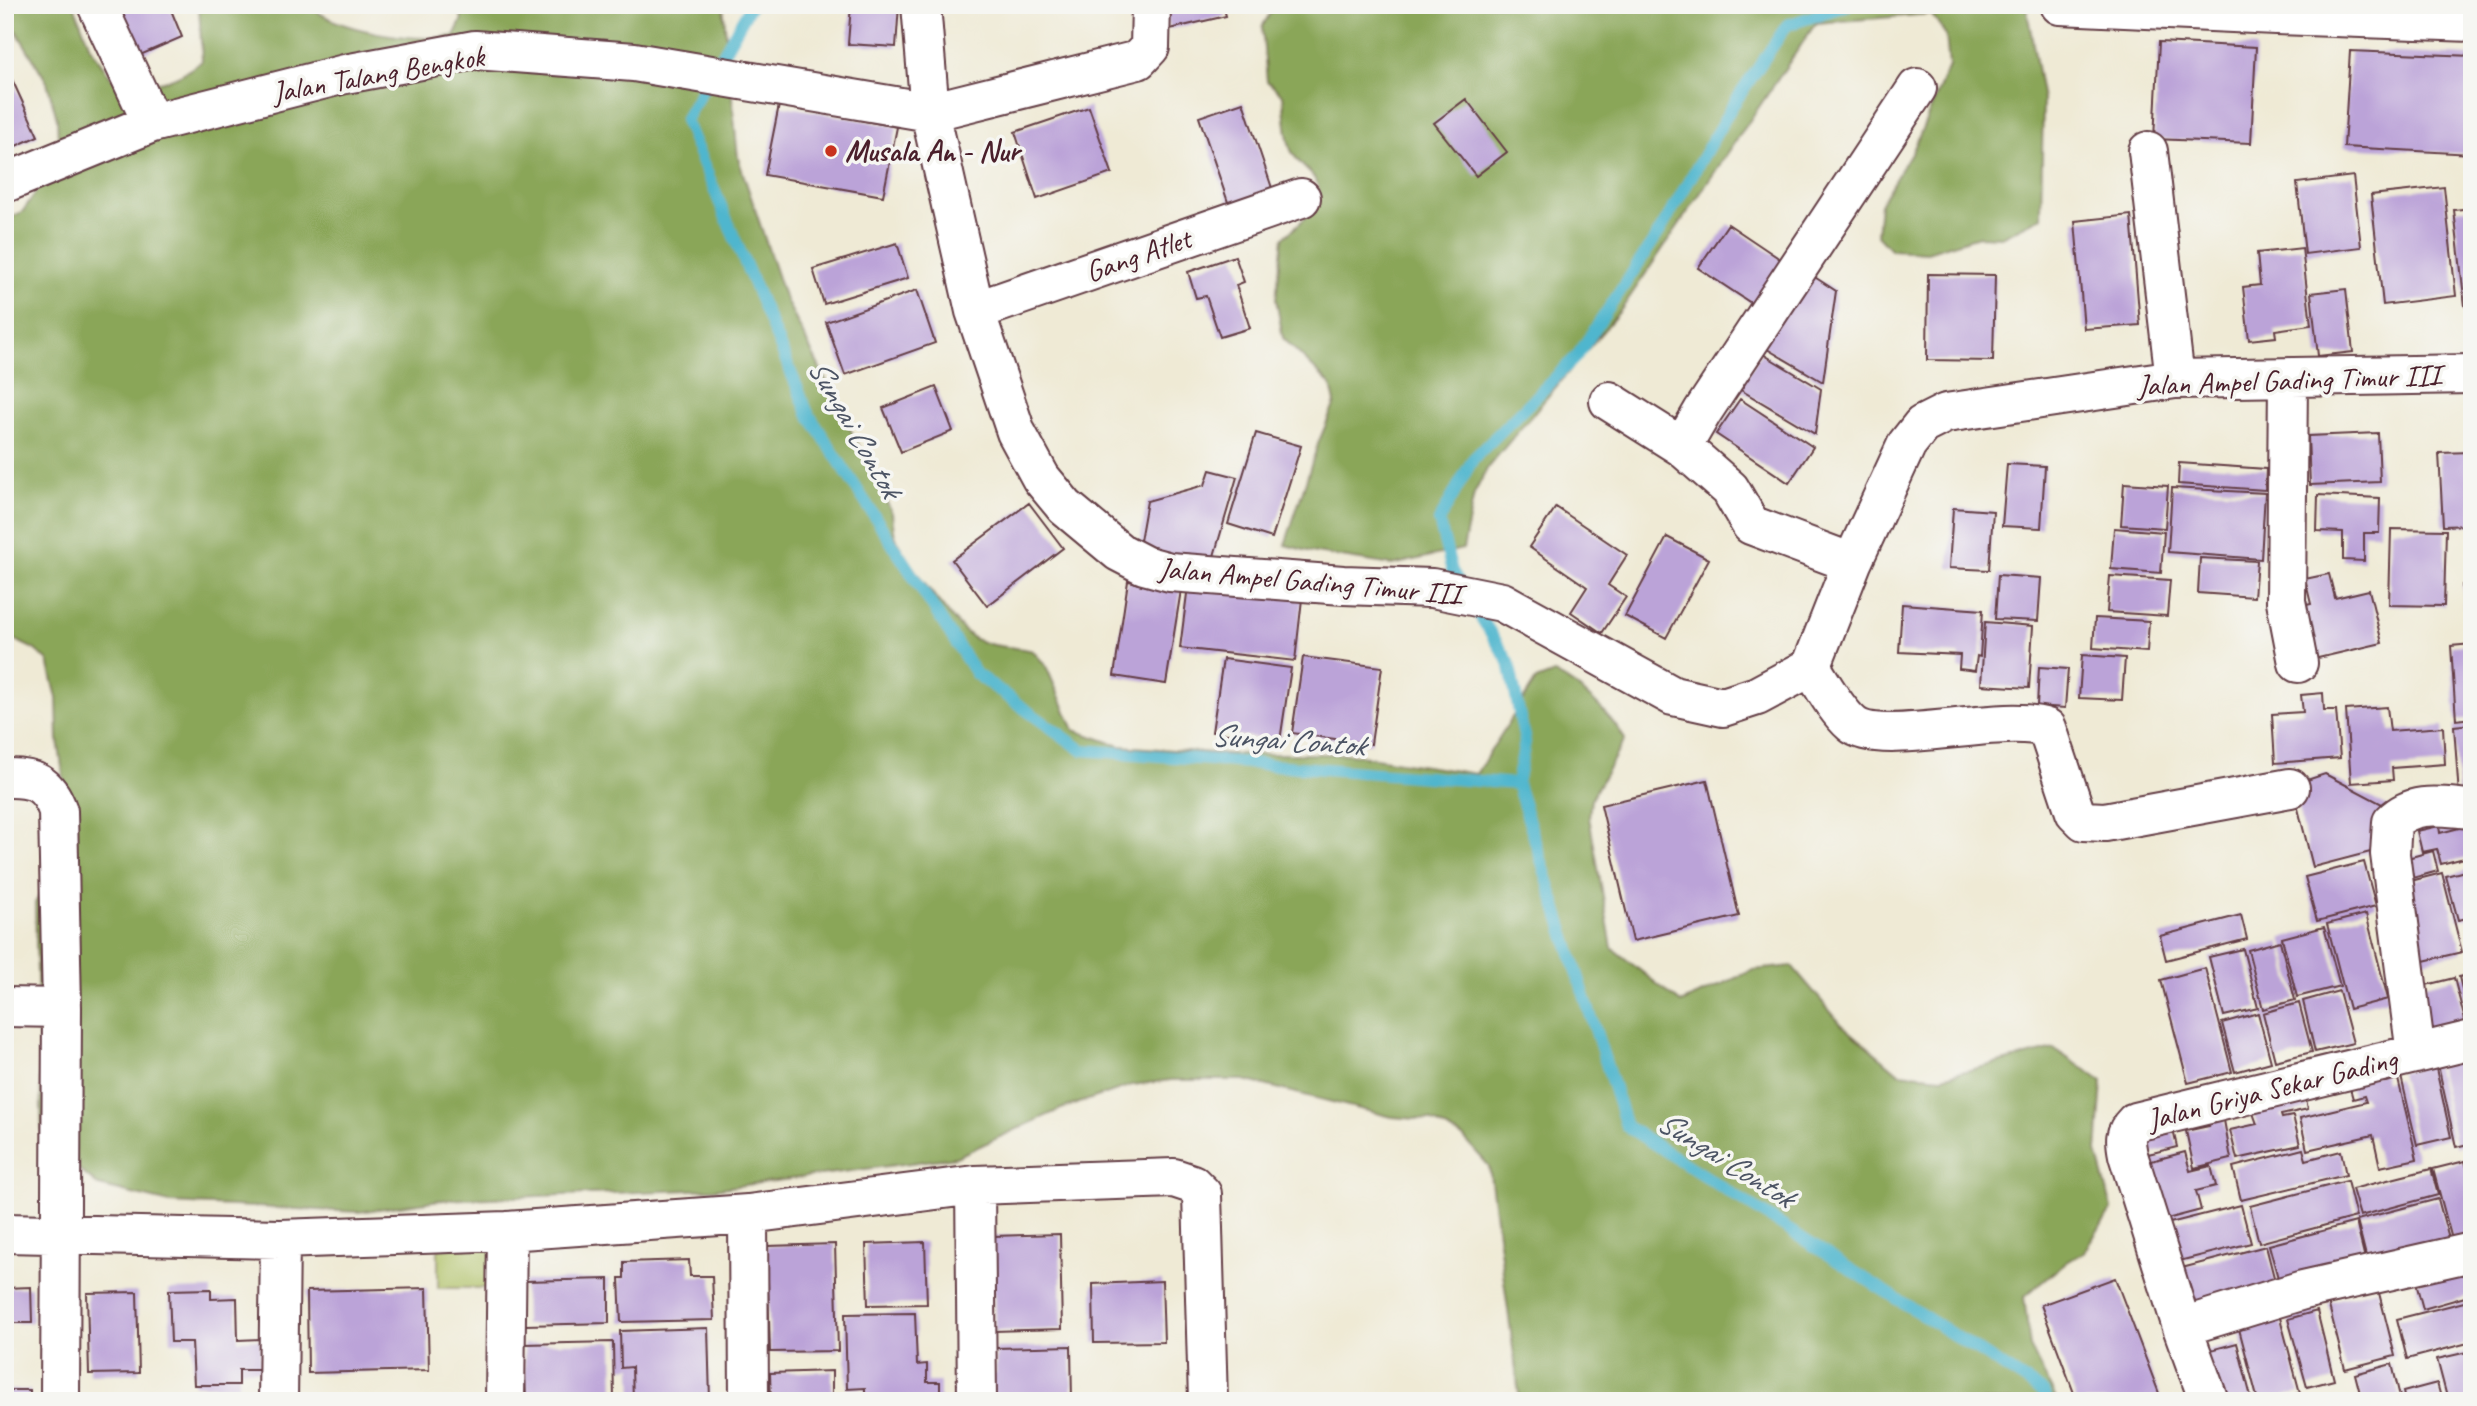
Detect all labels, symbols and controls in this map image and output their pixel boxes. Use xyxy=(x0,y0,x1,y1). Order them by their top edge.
street label: Jalan Talang Bengkok xyxy=(267,36,489,112)
place label: Musala An - Nur xyxy=(845,132,1023,170)
marker: Musala An - Nur xyxy=(823,143,839,159)
street label: Gang Atlet xyxy=(1080,218,1199,291)
water label: Sungai Contok xyxy=(799,351,914,509)
street label: Jalan Ampel Gading Timur III xyxy=(2135,356,2447,404)
street label: Jalan Ampel Gading Timur III xyxy=(1155,549,1469,614)
water label: Sungai Contok xyxy=(1210,714,1371,766)
street label: Jalan Griya Sekar Gading xyxy=(2141,1039,2403,1139)
water label: Sungai Contok xyxy=(1650,1101,1806,1220)

